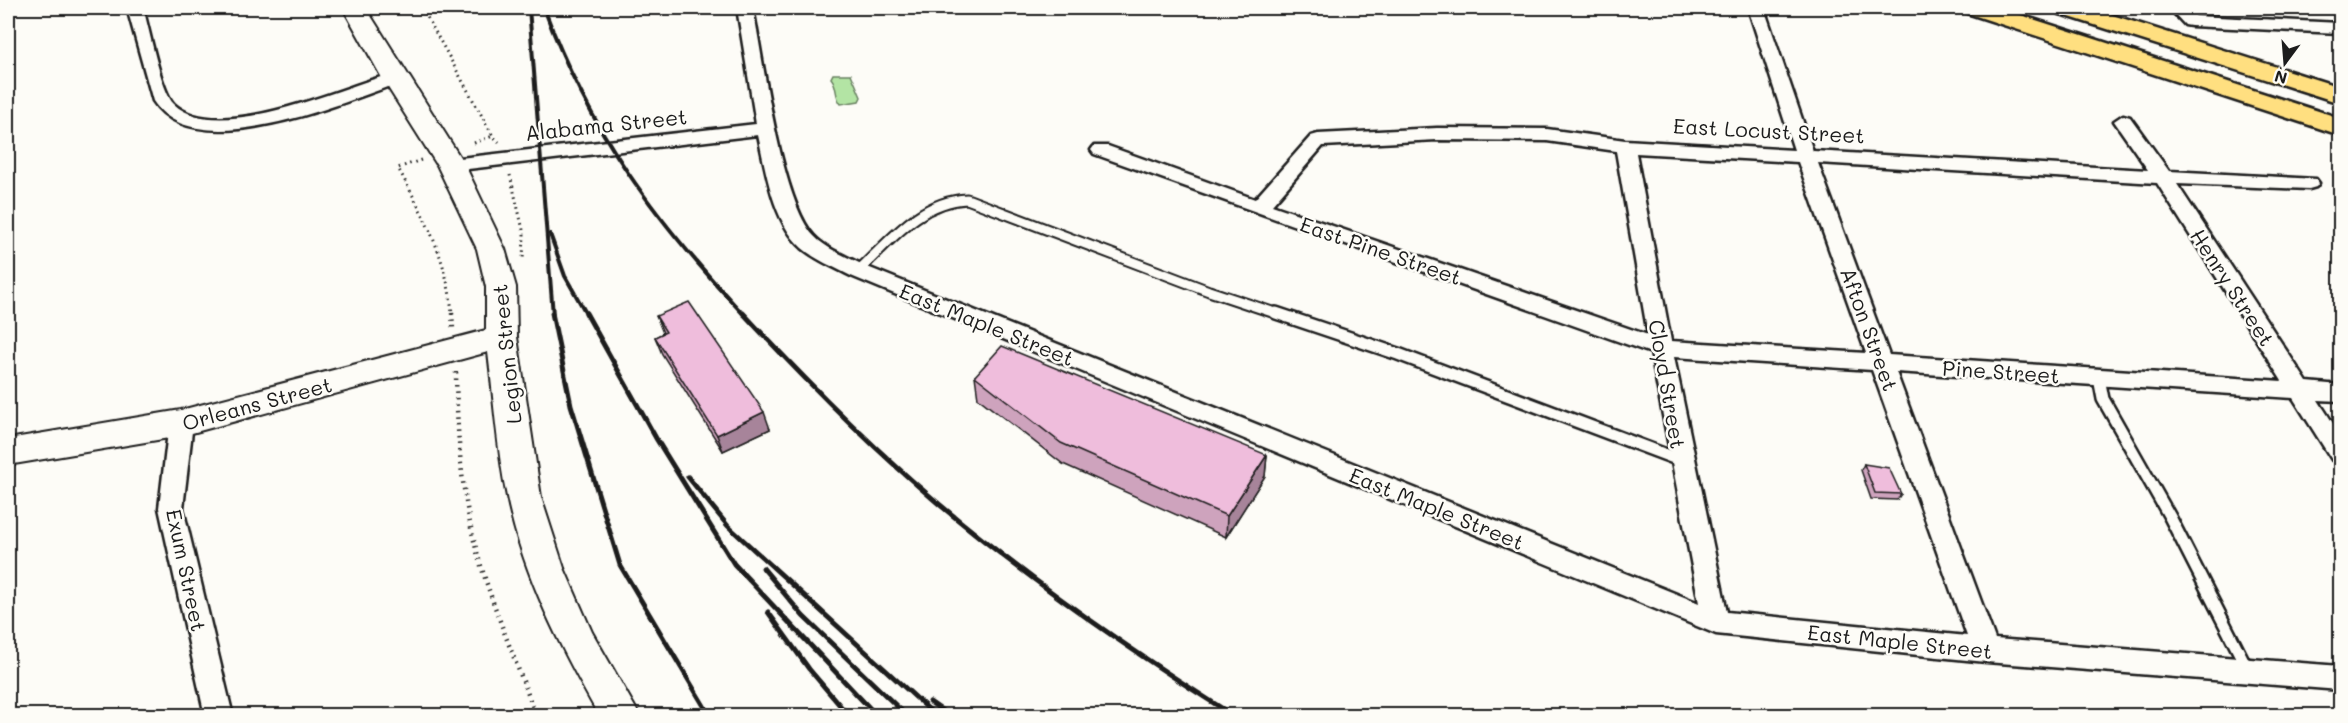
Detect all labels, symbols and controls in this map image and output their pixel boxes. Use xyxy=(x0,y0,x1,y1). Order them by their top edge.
north arrow xyxy=(2255,33,2315,93)
text: N xyxy=(2272,66,2289,90)
street label: Alabama Street xyxy=(524,102,688,146)
street label: East Locust Street xyxy=(1673,112,1865,148)
street label: East Pine Street xyxy=(1297,210,1465,290)
street label: Henry Street xyxy=(2185,223,2281,351)
street label: Afton Street xyxy=(1835,263,1905,395)
street label: East Maple Street xyxy=(896,277,1078,371)
street label: Legion Street xyxy=(485,283,527,425)
street label: Cloyd Street xyxy=(1643,317,1693,451)
street label: Pine Street xyxy=(1941,353,2061,389)
street label: Orleans Street xyxy=(179,370,335,436)
street label: East Maple Street xyxy=(1346,461,1528,555)
street label: Exum Street xyxy=(161,506,213,634)
street label: East Maple Street xyxy=(1806,618,1994,664)

